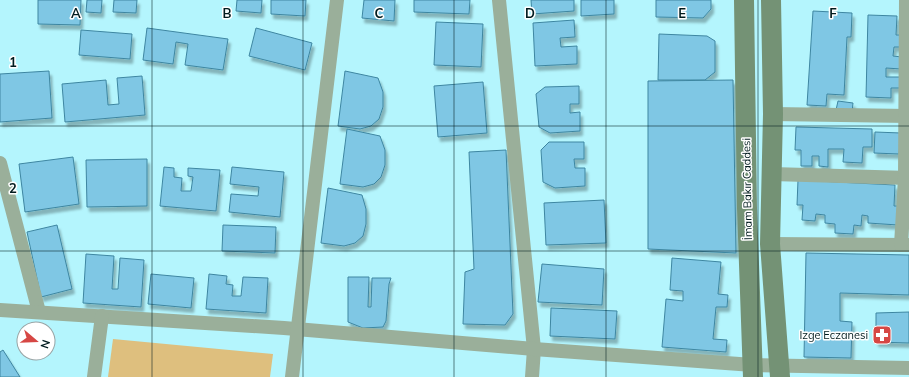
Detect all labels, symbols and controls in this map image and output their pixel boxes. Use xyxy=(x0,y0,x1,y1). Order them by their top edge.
text: A xyxy=(71,5,81,21)
text: B xyxy=(223,5,232,21)
text: C xyxy=(375,5,384,21)
text: D xyxy=(525,5,535,21)
text: E xyxy=(678,5,686,21)
text: F xyxy=(829,5,837,21)
text: 1 xyxy=(9,54,17,70)
street label: İmam Bakır Caddesi xyxy=(739,138,755,240)
text: 2 xyxy=(9,180,17,196)
north arrow xyxy=(16,321,56,361)
pharmacy icon: Izge Eczanesi xyxy=(871,324,893,346)
place label: Izge Eczanesi xyxy=(799,328,868,342)
text: N xyxy=(37,338,53,350)

